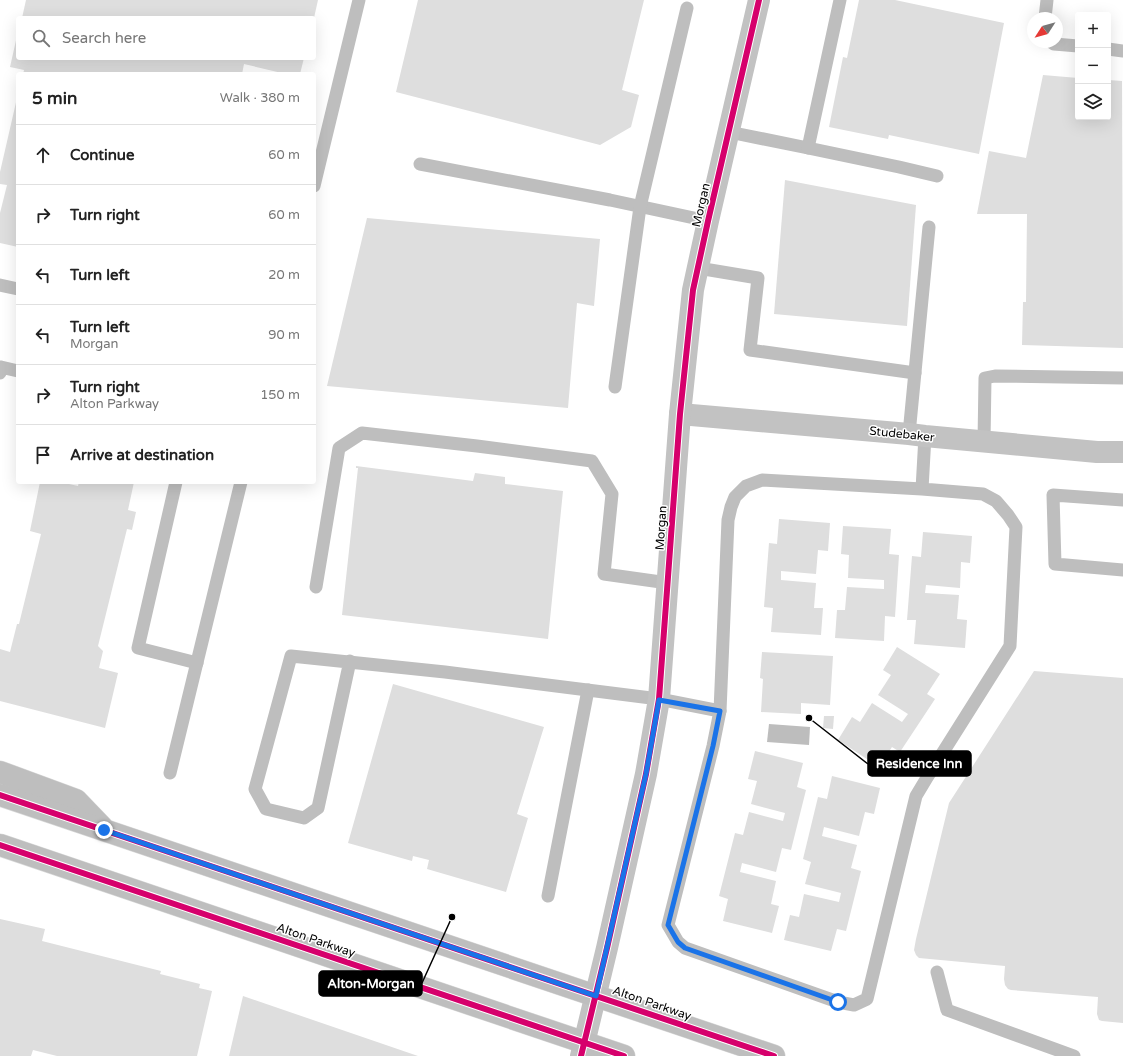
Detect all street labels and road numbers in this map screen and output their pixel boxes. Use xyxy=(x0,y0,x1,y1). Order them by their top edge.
street label: Morgan xyxy=(689,182,713,228)
street label: Studebaker xyxy=(869,424,936,444)
street label: Morgan xyxy=(652,505,670,551)
street label: Alton Parkway xyxy=(275,920,358,960)
street label: Alton Parkway xyxy=(611,983,694,1023)

